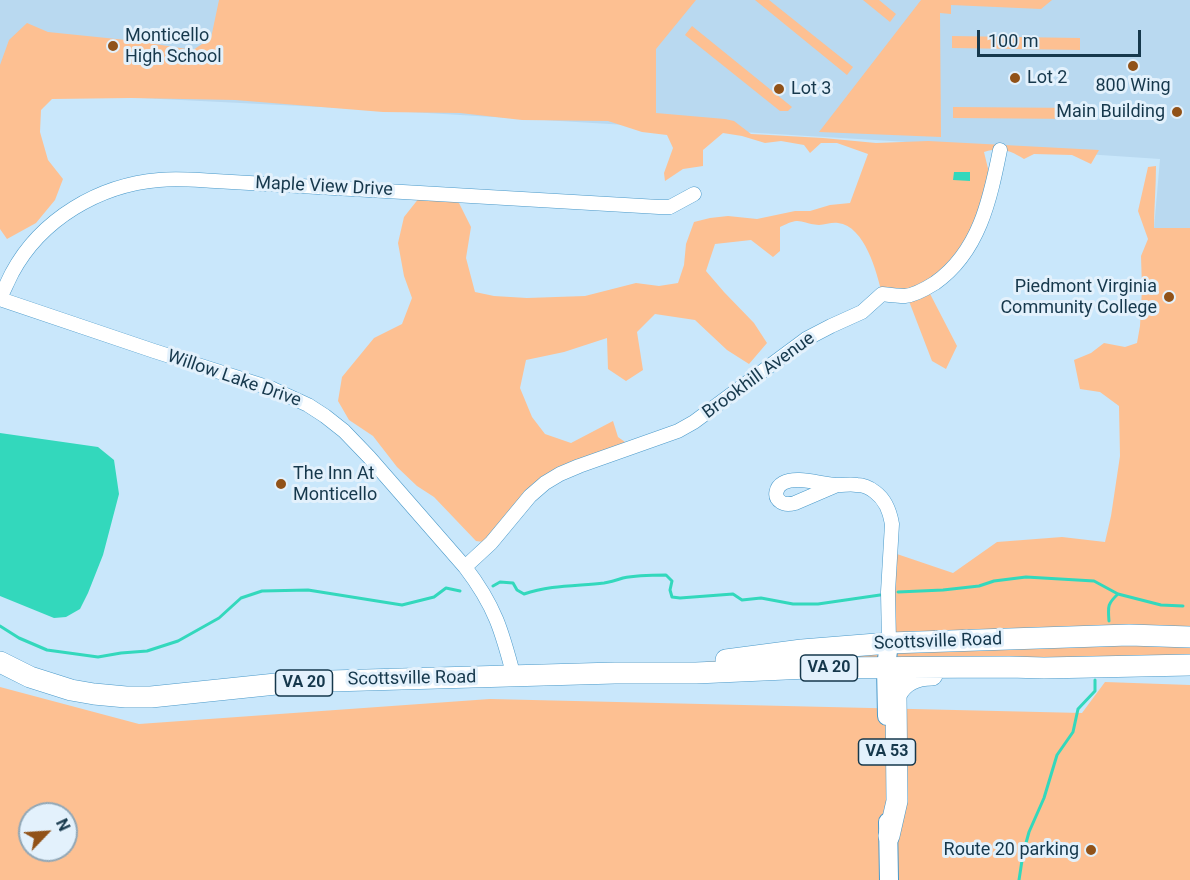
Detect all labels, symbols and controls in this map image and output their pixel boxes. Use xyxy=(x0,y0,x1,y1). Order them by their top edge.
scale bar xyxy=(980,18,1144,56)
place label: Monticello High School xyxy=(125,25,222,68)
text: 100 m xyxy=(988,30,1039,51)
marker: Monticello High School xyxy=(106,39,120,53)
marker: 800 Wing xyxy=(1126,59,1140,73)
place label: Lot 2 xyxy=(1027,67,1067,89)
marker: Lot 2 xyxy=(1008,71,1022,85)
place label: 800 Wing xyxy=(1095,75,1171,97)
place label: Lot 3 xyxy=(791,78,831,100)
marker: Lot 3 xyxy=(772,82,786,96)
place label: Main Building xyxy=(1056,101,1165,123)
marker: Main Building xyxy=(1170,105,1184,119)
street label: Maple View Drive xyxy=(255,173,393,201)
place label: Piedmont Virginia Community College xyxy=(1000,276,1157,318)
marker: Piedmont Virginia Community College xyxy=(1162,290,1176,304)
street label: Brookhill Avenue xyxy=(699,328,819,424)
street label: Willow Lake Drive xyxy=(164,346,304,412)
place label: The Inn At Monticello xyxy=(293,463,377,506)
marker: The Inn At Monticello xyxy=(274,477,288,491)
street label: Scottsville Road xyxy=(873,629,1003,655)
road number: VA 20 xyxy=(800,655,858,681)
street label: Scottsville Road xyxy=(348,667,476,691)
road number: VA 20 xyxy=(276,670,332,696)
road number: VA 53 xyxy=(858,739,916,765)
north arrow xyxy=(18,802,78,862)
text: N xyxy=(52,816,74,834)
place label: Route 20 parking xyxy=(944,839,1079,861)
marker: Route 20 parking xyxy=(1084,843,1098,857)

